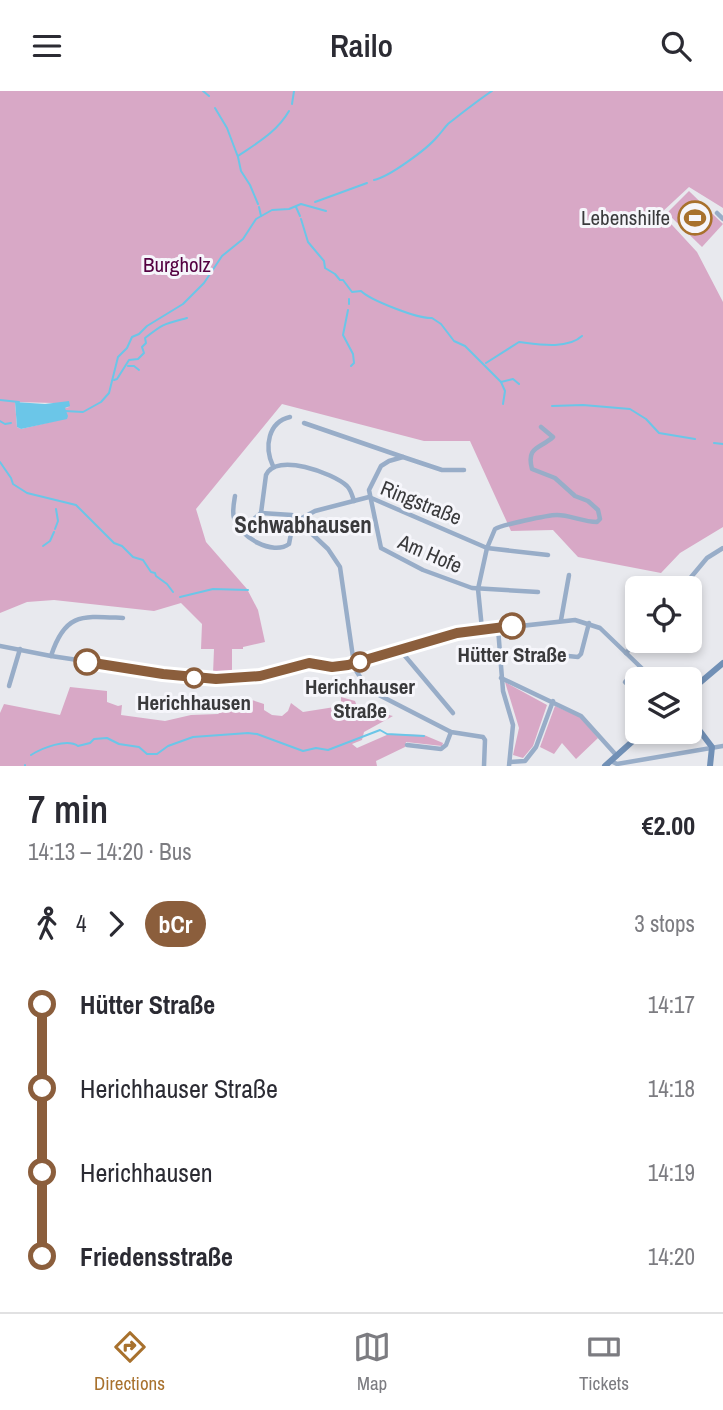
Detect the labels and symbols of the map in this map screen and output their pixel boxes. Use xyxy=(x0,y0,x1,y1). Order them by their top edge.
sports icon: Lebenshilfe xyxy=(676,199,714,237)
place label: Lebenshilfe xyxy=(581,203,670,232)
park label: Burgholz xyxy=(143,250,211,279)
street label: Ringstraße xyxy=(376,473,466,532)
district label: Schwabhausen xyxy=(234,509,372,540)
street label: Am Hofe xyxy=(393,527,467,580)
marker: Hütter Straße xyxy=(499,613,525,639)
place label: Hütter Straße xyxy=(457,640,567,669)
unlabelled marker xyxy=(74,649,100,675)
marker: Herichhauser Straße xyxy=(350,652,370,672)
marker: Herichhausen xyxy=(184,668,204,688)
place label: Herichhauser Straße xyxy=(305,672,415,725)
place label: Herichhausen xyxy=(137,688,251,717)

